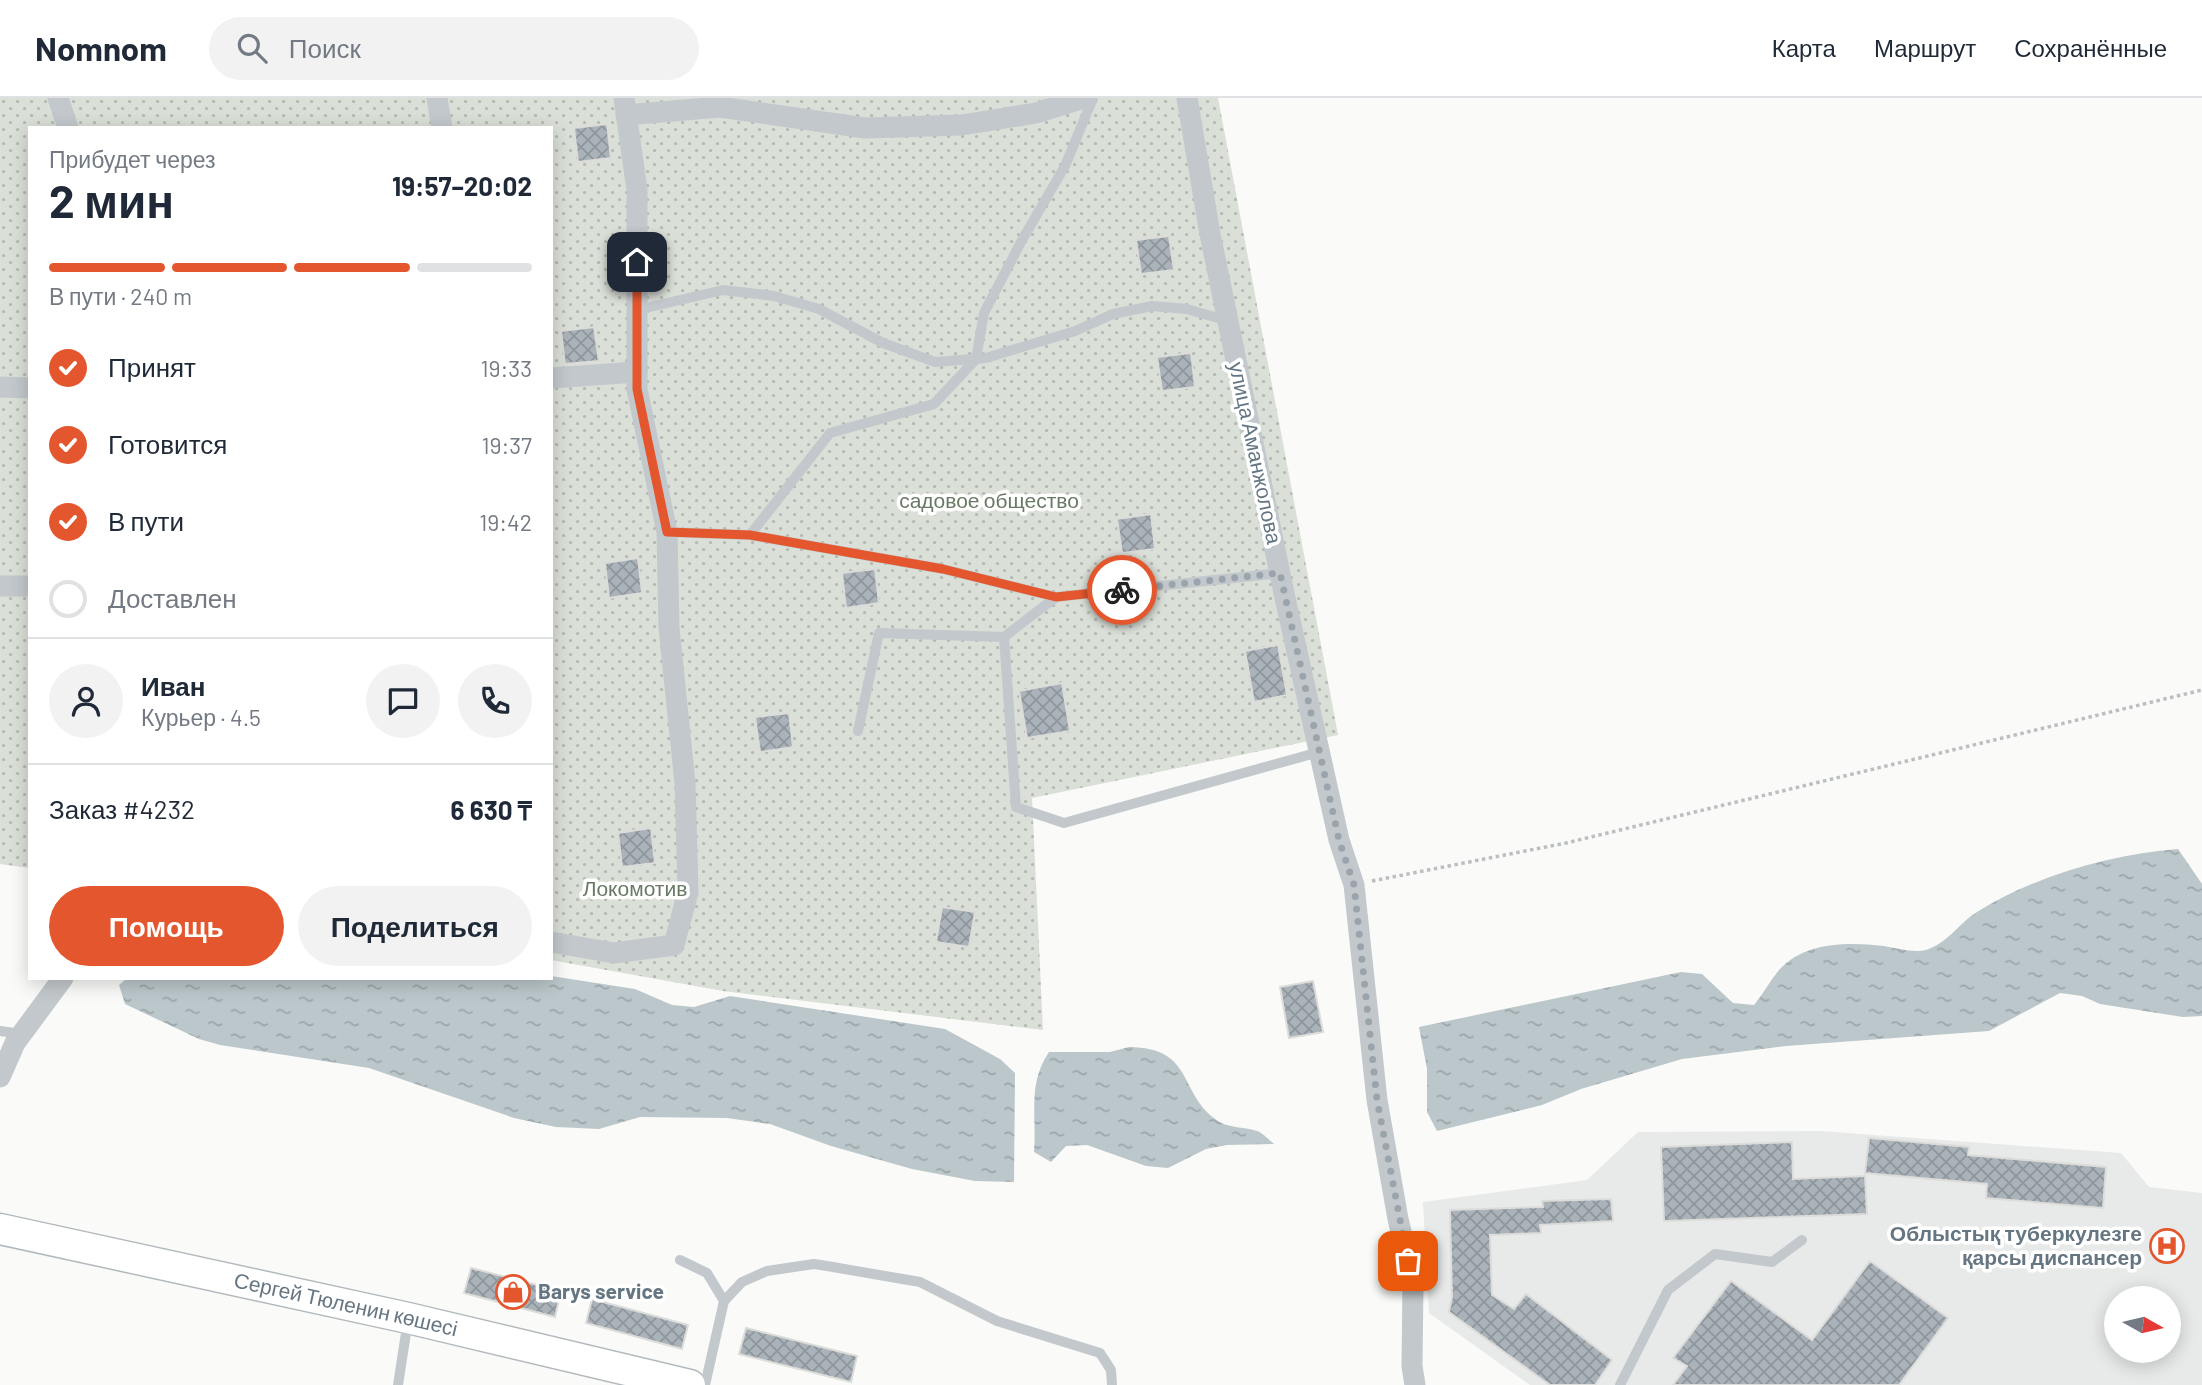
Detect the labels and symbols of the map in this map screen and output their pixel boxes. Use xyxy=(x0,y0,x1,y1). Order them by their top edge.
pin xyxy=(607,232,667,292)
street label: улица Аманжолова xyxy=(1225,359,1288,546)
park label: садовое общество xyxy=(899,487,1079,512)
courier xyxy=(1087,555,1157,625)
park label: Локомотив xyxy=(583,875,687,900)
place label: Облыстық туберкулезге қарсы диспансер xyxy=(1890,1220,2142,1269)
hospital icon: Облыстық туберкулезге қарсы диспансер xyxy=(2148,1227,2186,1265)
pin xyxy=(1378,1231,1438,1291)
street label: Сергей Тюленин көшесі xyxy=(232,1266,460,1340)
shop icon: Barys service xyxy=(494,1273,532,1311)
place label: Barys service xyxy=(538,1278,664,1303)
north arrow xyxy=(2104,1286,2180,1363)

